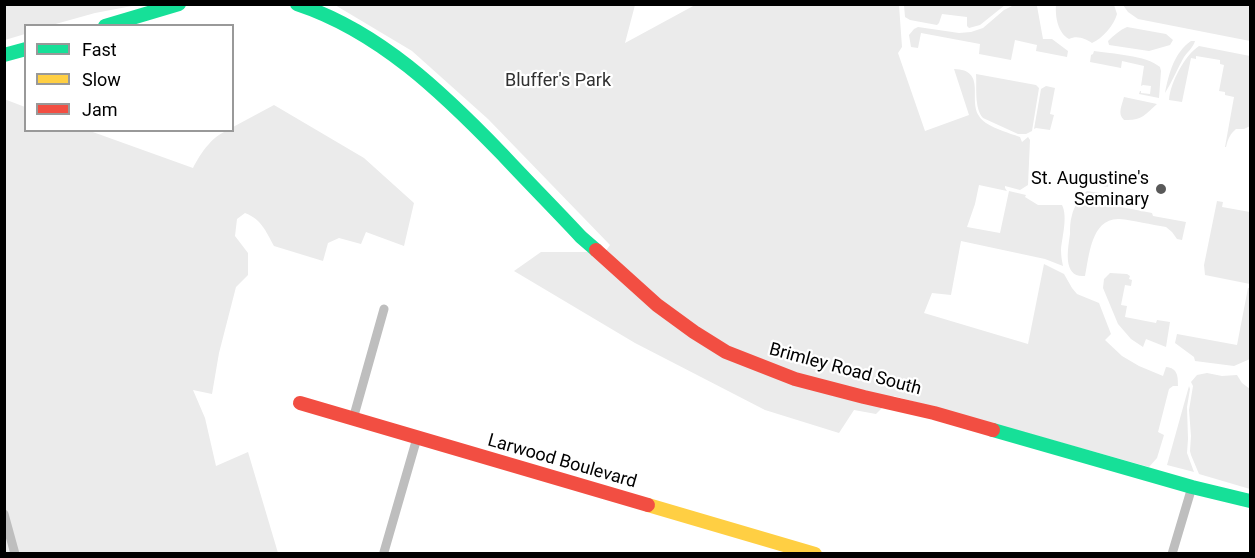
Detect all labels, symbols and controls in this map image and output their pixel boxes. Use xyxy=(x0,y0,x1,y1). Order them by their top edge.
legend xyxy=(24,24,234,132)
text: Fast xyxy=(82,39,117,60)
text: Slow xyxy=(82,69,121,90)
park label: Bluffer's Park xyxy=(505,70,611,92)
text: Jam xyxy=(82,99,118,120)
place label: St. Augustine's Seminary xyxy=(1031,168,1149,210)
marker: St. Augustine's Seminary xyxy=(1154,182,1168,196)
street label: Brimley Road South xyxy=(767,339,923,401)
street label: Larwood Boulevard xyxy=(485,430,639,494)

